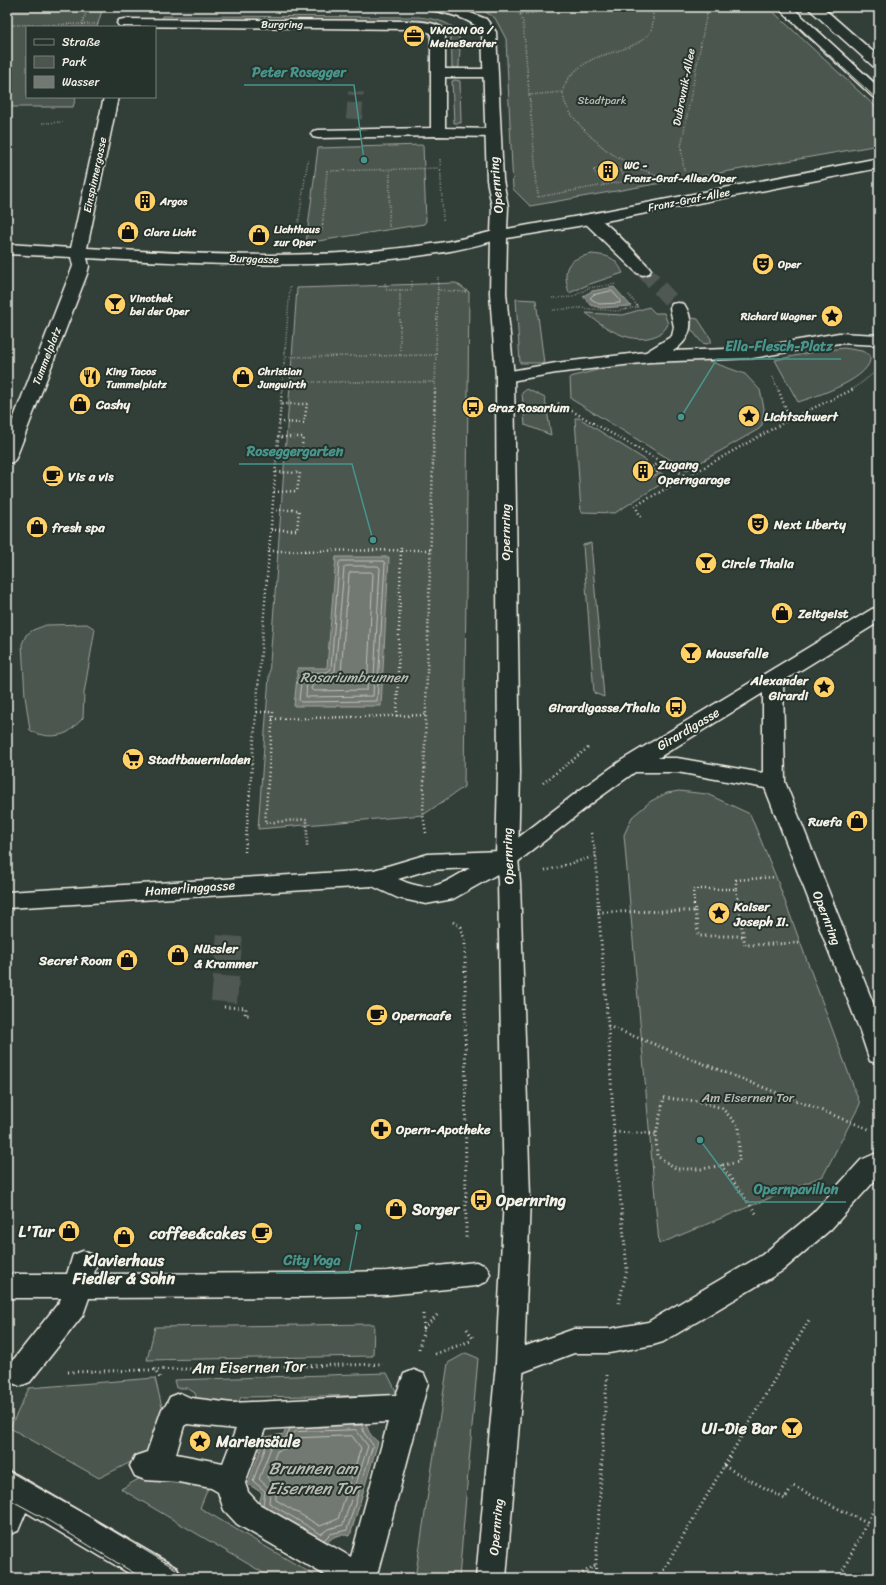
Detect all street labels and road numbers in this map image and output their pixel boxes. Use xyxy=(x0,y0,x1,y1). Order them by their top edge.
street label: Burgring xyxy=(261,15,303,34)
street label: Dubrovnik-Allee xyxy=(667,46,701,127)
street label: Einspinnergasse xyxy=(78,135,112,215)
street label: Opernring xyxy=(482,155,510,214)
street label: Franz-Graf-Allee xyxy=(646,183,732,217)
street label: Burggasse xyxy=(229,249,280,269)
street label: Tummelplatz xyxy=(27,323,67,388)
street label: Opernring xyxy=(494,503,517,560)
street label: Girardigasse xyxy=(652,701,724,757)
street label: Opernring xyxy=(496,827,520,885)
street label: Hamerlinggasse xyxy=(144,873,236,903)
street label: Opernring xyxy=(806,887,848,949)
street label: Am Eisernen Tor xyxy=(191,1351,308,1383)
street label: Opernring xyxy=(482,1497,510,1556)

